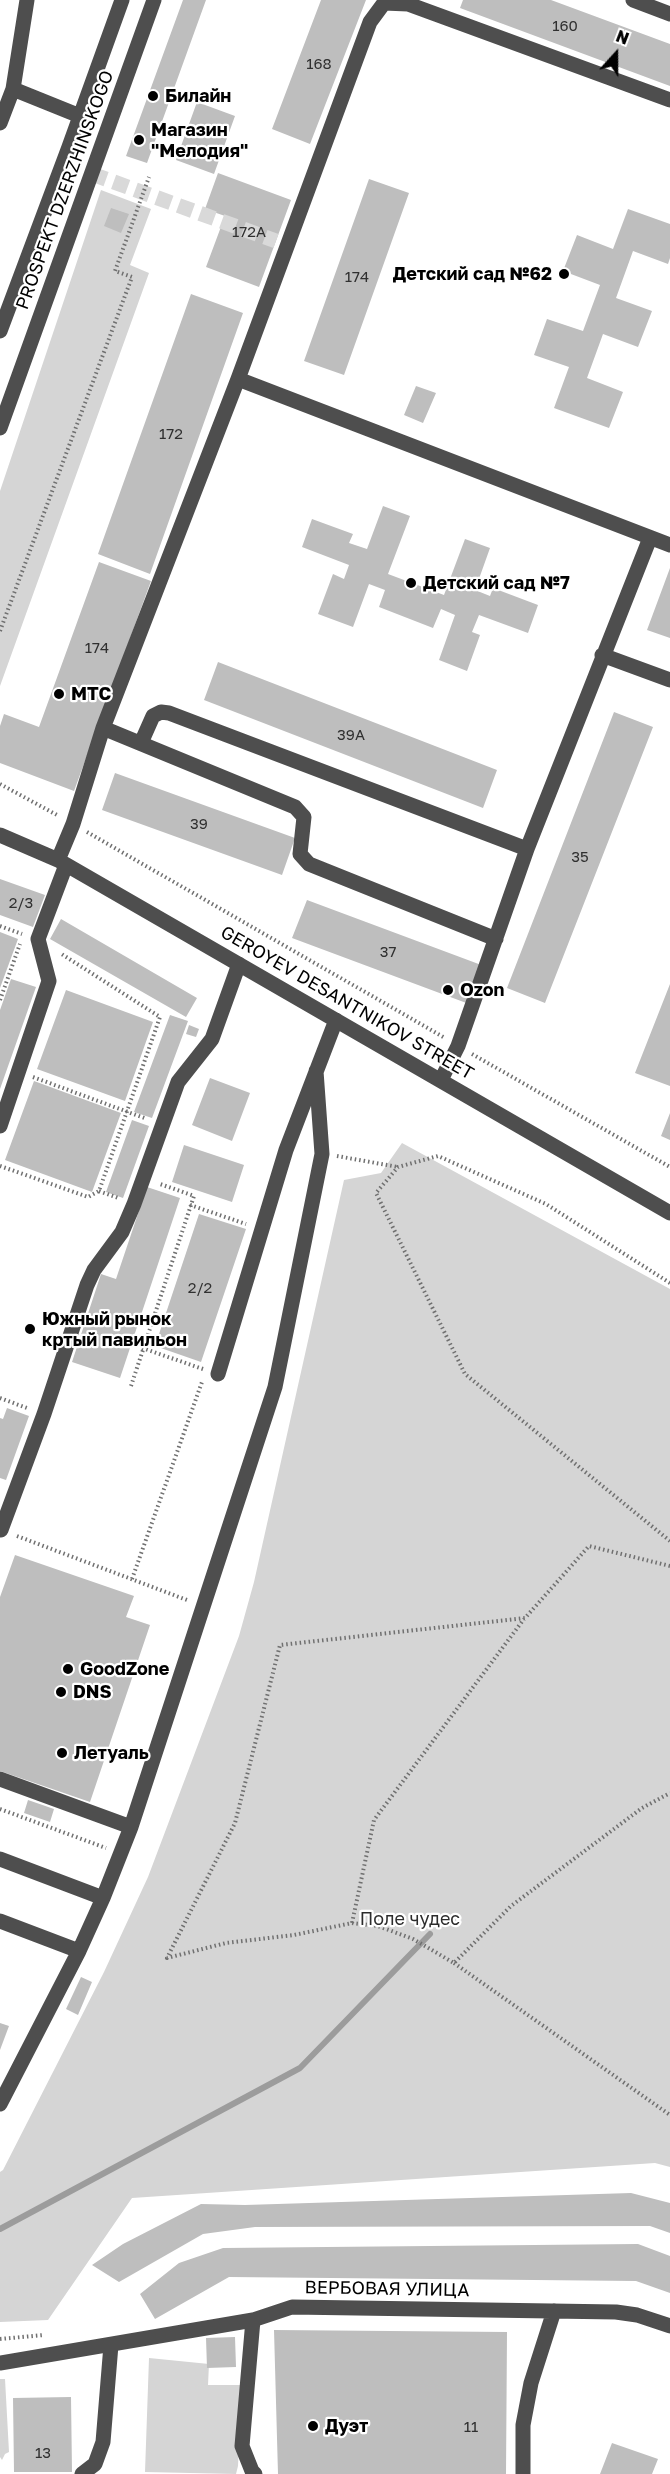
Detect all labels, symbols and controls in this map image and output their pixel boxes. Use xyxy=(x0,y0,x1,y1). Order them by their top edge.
house number: 160 xyxy=(552,17,578,35)
north arrow xyxy=(586,24,646,84)
text: N xyxy=(613,26,632,49)
house number: 168 xyxy=(306,55,332,73)
street label: PROSPEKT DZERZHINSKOGO xyxy=(12,67,118,313)
place label: Билайн xyxy=(165,85,231,107)
marker: Билайн xyxy=(146,89,160,103)
place label: Магазин "Мелодия" xyxy=(151,119,248,162)
marker: Магазин "Мелодия" xyxy=(132,133,146,147)
house number: 172А xyxy=(232,223,266,241)
place label: Детский сад №62 xyxy=(393,263,552,285)
marker: Детский сад №62 xyxy=(557,267,571,281)
house number: 174 xyxy=(345,268,369,286)
house number: 172 xyxy=(159,425,183,443)
place label: Детский сад №7 xyxy=(423,572,570,594)
marker: Детский сад №7 xyxy=(404,576,418,590)
house number: 174 xyxy=(85,639,109,657)
place label: МТС xyxy=(71,683,111,705)
marker: МТС xyxy=(52,687,66,701)
house number: 39А xyxy=(337,726,365,744)
house number: 39 xyxy=(190,815,208,833)
house number: 35 xyxy=(571,848,589,866)
house number: 2/3 xyxy=(9,894,33,912)
street label: GEROYEV DESANTNIKOV STREET xyxy=(217,921,477,1085)
house number: 37 xyxy=(380,943,396,961)
place label: Ozon xyxy=(460,979,504,1001)
marker: Ozon xyxy=(441,983,455,997)
house number: 2/2 xyxy=(188,1279,212,1297)
place label: Южный рынок кртый павильон xyxy=(42,1308,187,1350)
marker: Южный рынок кртый павильон xyxy=(23,1322,37,1336)
place label: GoodZone xyxy=(80,1658,169,1680)
marker: GoodZone xyxy=(61,1662,75,1676)
place label: DNS xyxy=(73,1681,112,1703)
marker: DNS xyxy=(54,1685,68,1699)
place label: Летуаль xyxy=(74,1742,149,1764)
marker: Летуаль xyxy=(55,1746,69,1760)
park label: Поле чудес xyxy=(360,1908,460,1930)
street label: ВЕРБОВАЯ УЛИЦА xyxy=(305,2277,469,2301)
place label: Дуэт xyxy=(325,2415,368,2437)
house number: 11 xyxy=(464,2418,478,2436)
marker: Дуэт xyxy=(306,2419,320,2433)
house number: 13 xyxy=(35,2444,51,2462)

